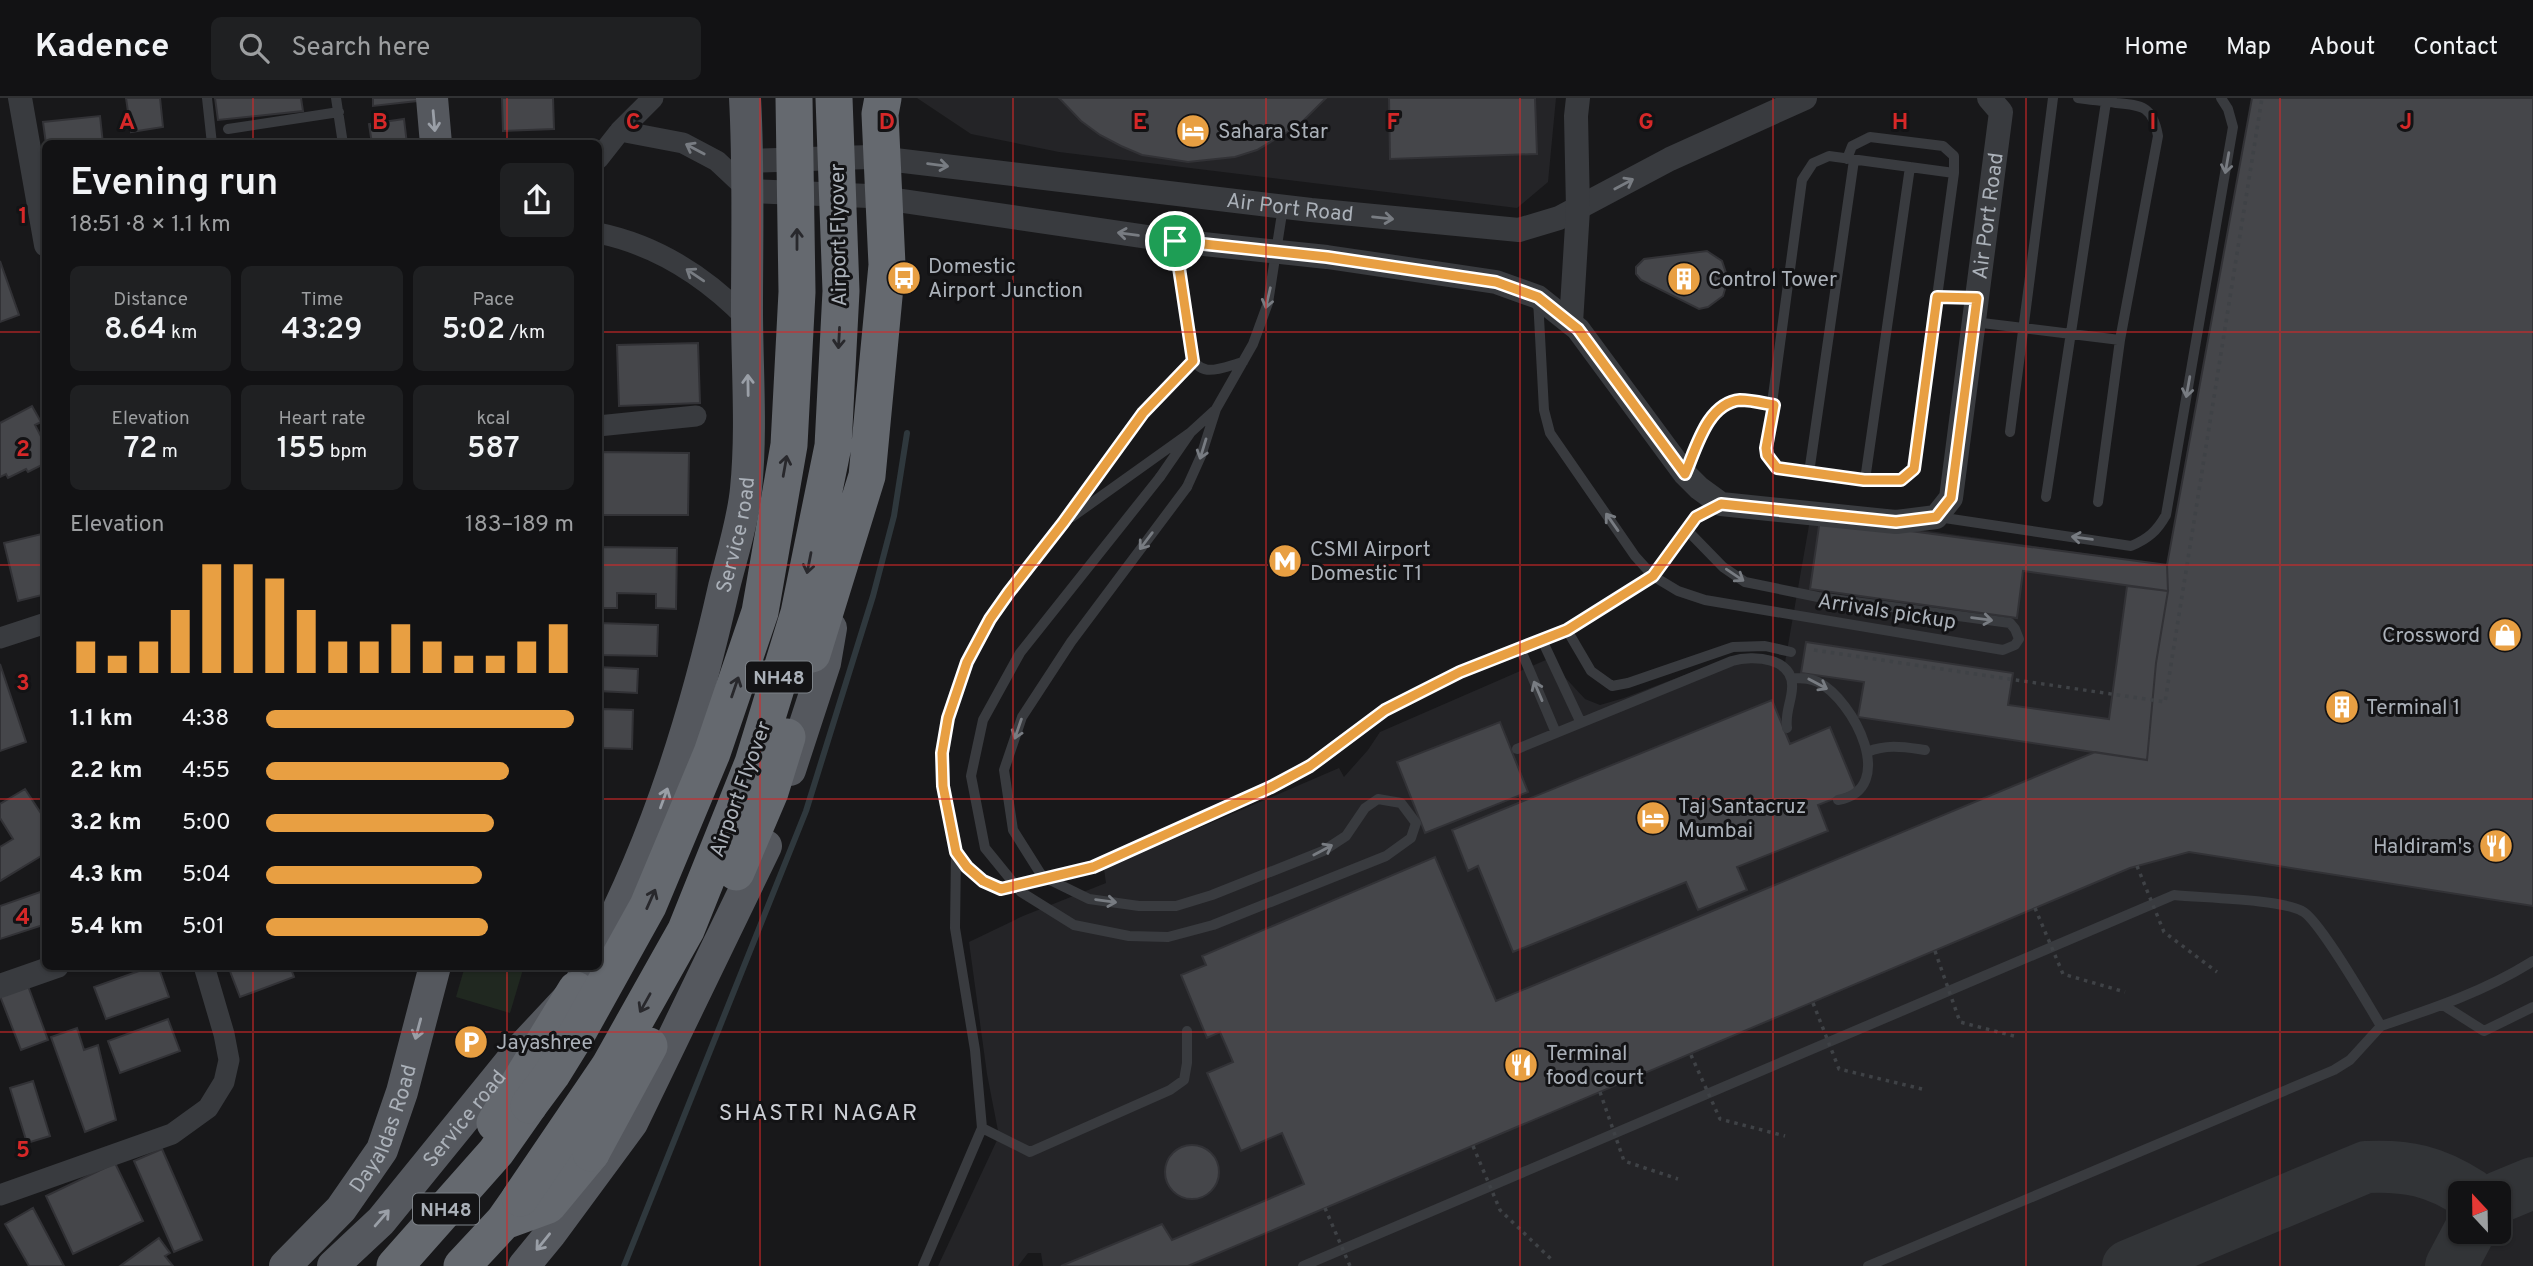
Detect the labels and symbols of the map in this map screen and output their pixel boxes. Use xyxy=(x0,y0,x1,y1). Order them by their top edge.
text: A xyxy=(119,109,135,138)
text: B xyxy=(372,109,388,138)
one-way arrow xyxy=(428,109,441,132)
text: C xyxy=(626,109,640,138)
text: D xyxy=(879,109,895,138)
text: E xyxy=(1133,109,1147,138)
text: F xyxy=(1386,109,1400,138)
text: G xyxy=(1638,109,1654,138)
text: H xyxy=(1892,109,1908,138)
text: I xyxy=(2150,109,2156,138)
text: J xyxy=(2400,109,2412,138)
hotel icon: Sahara Star xyxy=(1174,112,1212,150)
place label: Sahara Star xyxy=(1218,119,1328,146)
one-way arrow xyxy=(686,142,706,156)
street label: Air Port Road xyxy=(1967,151,2011,281)
one-way arrow xyxy=(2220,151,2233,174)
one-way arrow xyxy=(926,158,949,171)
street label: Airport Flyover xyxy=(825,163,854,307)
one-way arrow xyxy=(1613,177,1634,190)
street label: Air Port Road xyxy=(1225,188,1355,229)
text: 1 xyxy=(18,203,28,232)
pin xyxy=(1145,211,1205,271)
one-way arrow xyxy=(1371,211,1394,224)
one-way arrow xyxy=(1117,227,1140,240)
one-way arrow xyxy=(790,228,803,251)
place label: Domestic Airport Junction xyxy=(928,254,1083,305)
bus stop icon: Domestic Airport Junction xyxy=(885,259,923,297)
building icon: Control Tower xyxy=(1665,260,1703,298)
place label: Control Tower xyxy=(1708,267,1837,294)
one-way arrow xyxy=(686,268,705,282)
one-way arrow xyxy=(1261,286,1275,309)
one-way arrow xyxy=(832,326,845,349)
one-way arrow xyxy=(742,374,755,397)
one-way arrow xyxy=(2181,375,2194,398)
text: 2 xyxy=(16,436,30,465)
one-way arrow xyxy=(1196,437,1209,459)
one-way arrow xyxy=(779,455,792,478)
street label: Service road xyxy=(711,476,762,596)
one-way arrow xyxy=(1605,513,1619,532)
one-way arrow xyxy=(1139,532,1154,551)
one-way arrow xyxy=(2071,532,2094,545)
place label: CSMI Airport Domestic T1 xyxy=(1310,537,1431,588)
metro station icon: CSMI Airport Domestic T1 xyxy=(1266,542,1304,580)
one-way arrow xyxy=(802,551,816,574)
one-way arrow xyxy=(1725,568,1744,582)
street label: Arrivals pickup xyxy=(1816,588,1958,637)
one-way arrow xyxy=(1970,613,1993,626)
shop icon: Crossword xyxy=(2486,616,2524,654)
place label: Crossword xyxy=(2382,623,2480,650)
road number: NH48 xyxy=(746,662,812,692)
text: 3 xyxy=(16,670,30,699)
one-way arrow xyxy=(730,677,742,699)
one-way arrow xyxy=(1807,677,1827,691)
one-way arrow xyxy=(1531,680,1544,702)
building icon: Terminal 1 xyxy=(2323,688,2361,726)
place label: Terminal 1 xyxy=(2366,695,2460,722)
street label: Airport Flyover xyxy=(704,718,779,861)
one-way arrow xyxy=(1011,718,1024,740)
one-way arrow xyxy=(659,787,671,809)
place label: Taj Santacruz Mumbai xyxy=(1678,794,1806,845)
hotel icon: Taj Santacruz Mumbai xyxy=(1634,799,1672,837)
restaurant icon: Haldiram's xyxy=(2477,827,2515,865)
place label: Haldiram's xyxy=(2373,834,2472,861)
one-way arrow xyxy=(1312,843,1332,857)
one-way arrow xyxy=(645,889,658,910)
one-way arrow xyxy=(1094,895,1117,908)
text: 4 xyxy=(16,904,30,933)
one-way arrow xyxy=(638,993,652,1013)
one-way arrow xyxy=(411,1017,424,1040)
parking icon: Jayashree xyxy=(452,1023,490,1061)
place label: Jayashree xyxy=(496,1030,593,1057)
place label: Terminal food court xyxy=(1546,1041,1644,1092)
restaurant icon: Terminal food court xyxy=(1502,1046,1540,1084)
street label: Dayaldas Road xyxy=(344,1062,424,1199)
street label: Service road xyxy=(418,1065,513,1174)
district label: SHASTRI NAGAR xyxy=(719,1100,919,1129)
text: 5 xyxy=(16,1137,30,1166)
north arrow xyxy=(2448,1181,2511,1244)
road number: NH48 xyxy=(413,1194,479,1224)
one-way arrow xyxy=(374,1210,390,1228)
one-way arrow xyxy=(536,1233,551,1251)

